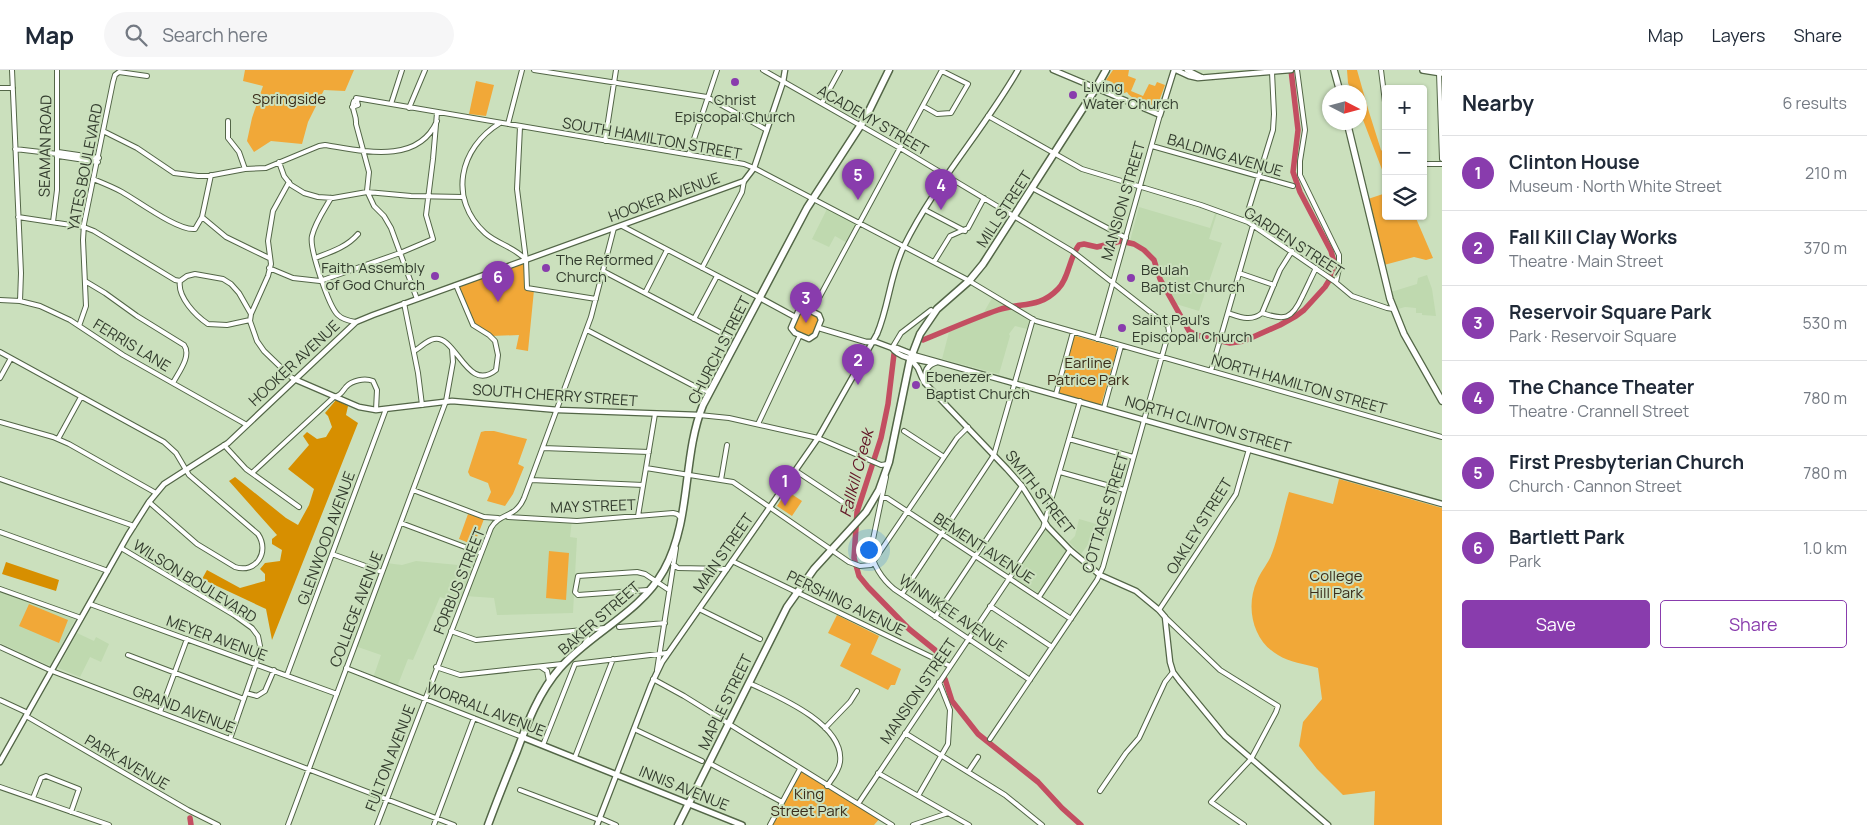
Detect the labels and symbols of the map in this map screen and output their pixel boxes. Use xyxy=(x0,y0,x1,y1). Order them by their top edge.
marker: Christ Episcopal Church xyxy=(729,76,741,88)
place label: Living Water Church xyxy=(1083,76,1179,114)
street label: ACADEMY STREET xyxy=(814,80,932,160)
north arrow xyxy=(1322,85,1367,130)
park label: Springside xyxy=(252,88,326,109)
place label: Christ Episcopal Church xyxy=(675,89,795,127)
marker: Living Water Church xyxy=(1067,89,1079,101)
street label: SEAMAN ROAD xyxy=(34,95,56,197)
street label: YATES BOULEVARD xyxy=(62,102,108,232)
street label: SOUTH HAMILTON STREET xyxy=(561,112,743,164)
street label: BALDING AVENUE xyxy=(1165,128,1285,182)
street label: MANSION STREET xyxy=(1096,139,1150,263)
pin: 5 xyxy=(842,159,874,200)
street label: HOOKER AVENUE xyxy=(605,167,723,227)
street label: MILL STREET xyxy=(971,167,1037,251)
pin: 4 xyxy=(925,169,957,210)
street label: GARDEN STREET xyxy=(1240,202,1348,282)
place label: The Reformed Church xyxy=(556,249,653,287)
place label: Faith Assembly of God Church xyxy=(321,257,425,295)
place label: Beulah Baptist Church xyxy=(1141,259,1245,297)
pin: 6 xyxy=(482,261,514,302)
marker: The Reformed Church xyxy=(540,262,552,274)
marker: Faith Assembly of God Church xyxy=(429,270,441,282)
marker: Beulah Baptist Church xyxy=(1125,272,1137,284)
pin: 3 xyxy=(790,282,822,323)
street label: CHURCH STREET xyxy=(683,292,755,408)
place label: Saint Paul's Episcopal Church xyxy=(1132,309,1253,347)
street label: FERRIS LANE xyxy=(89,314,175,376)
street label: HOOKER AVENUE xyxy=(244,315,344,411)
marker: Saint Paul's Episcopal Church xyxy=(1116,322,1128,334)
pin: 2 xyxy=(842,344,874,385)
street label: NORTH HAMILTON STREET xyxy=(1209,349,1389,419)
park label: Earline Patrice Park xyxy=(1047,352,1129,390)
place label: Ebenezer Baptist Church xyxy=(926,366,1030,404)
street label: SOUTH CHERRY STREET xyxy=(472,379,638,411)
marker: Ebenezer Baptist Church xyxy=(910,379,922,391)
street label: NORTH CLINTON STREET xyxy=(1123,390,1293,458)
water label: Fallkill Creek xyxy=(834,425,879,519)
street label: SMITH STREET xyxy=(1001,446,1079,538)
street label: COTTAGE STREET xyxy=(1077,450,1133,576)
pin: 1 xyxy=(769,465,801,506)
street label: GLENWOOD AVENUE xyxy=(292,468,360,608)
street label: OAKLEY STREET xyxy=(1161,474,1237,578)
street label: MAY STREET xyxy=(550,494,636,518)
street label: BEMENT AVENUE xyxy=(930,508,1038,588)
street label: MAIN STREET xyxy=(688,509,758,597)
street label: FORBUS STREET xyxy=(428,525,490,637)
street label: WILSON BOULEVARD xyxy=(129,534,261,628)
your location xyxy=(856,537,882,563)
street label: COLLEGE AVENUE xyxy=(324,548,388,670)
street label: PERSHING AVENUE xyxy=(783,565,909,641)
park label: College Hill Park xyxy=(1309,565,1363,603)
street label: WINNIKEE AVENUE xyxy=(895,569,1011,657)
street label: BAKER STREET xyxy=(554,576,645,659)
street label: MEYER AVENUE xyxy=(164,610,270,666)
street label: MANSION STREET xyxy=(875,634,961,748)
street label: MAPLE STREET xyxy=(693,651,757,753)
street label: WORRALL AVENUE xyxy=(423,677,549,741)
street label: GRAND AVENUE xyxy=(130,680,238,738)
street label: FULTON AVENUE xyxy=(360,702,420,814)
street label: PARK AVENUE xyxy=(81,729,173,795)
street label: INNIS AVENUE xyxy=(636,760,732,816)
park label: King Street Park xyxy=(771,783,848,821)

